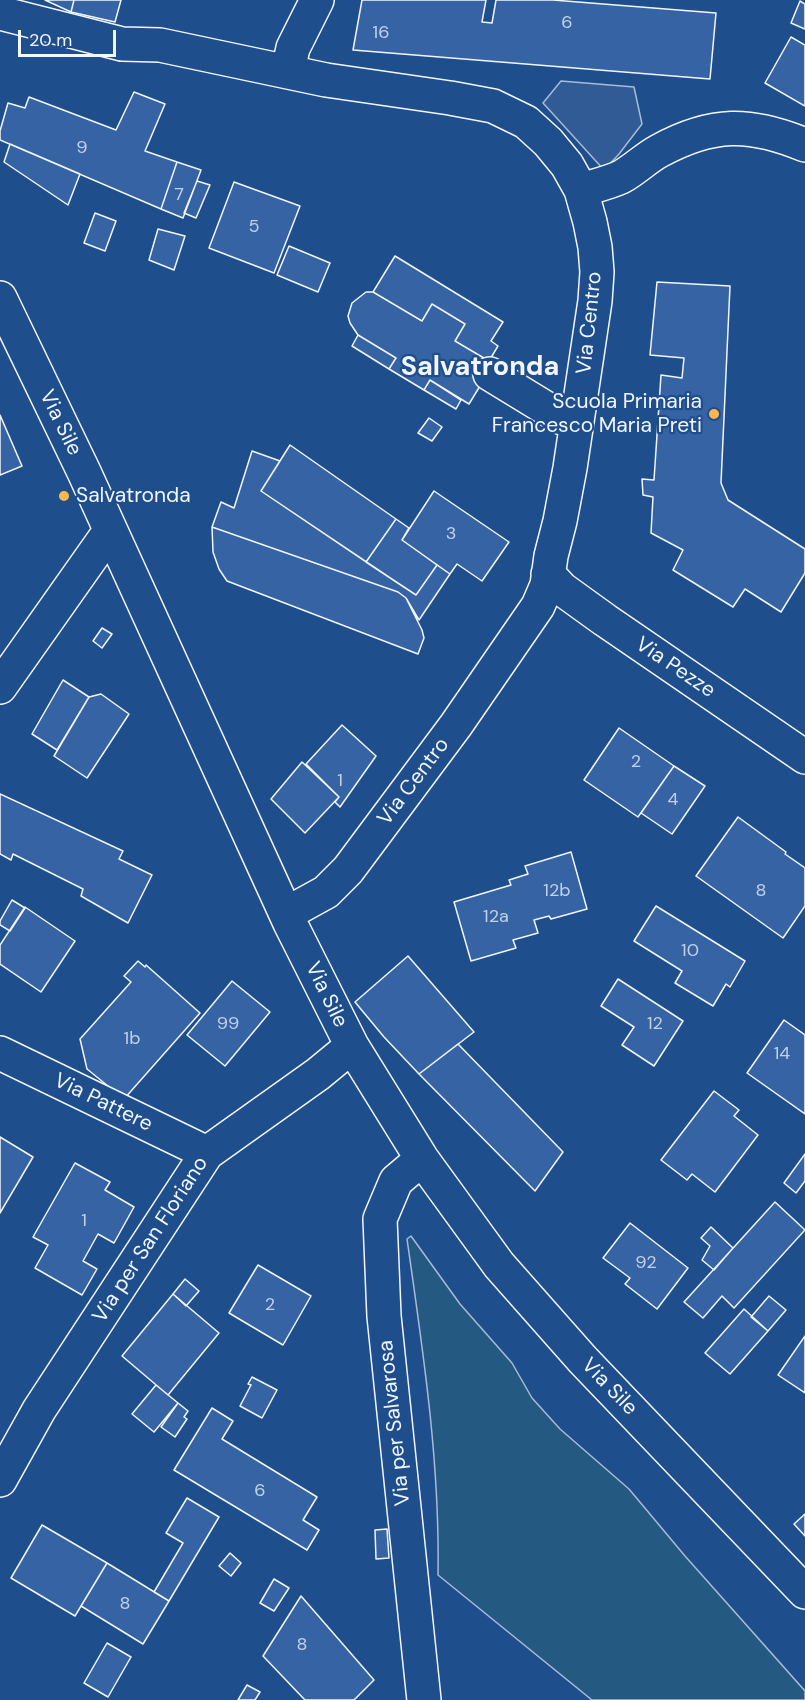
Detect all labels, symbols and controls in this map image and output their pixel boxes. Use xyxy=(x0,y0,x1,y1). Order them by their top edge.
house number: 6 xyxy=(561,12,573,34)
scale bar xyxy=(21,18,118,56)
house number: 16 xyxy=(373,22,389,44)
text: 20 m xyxy=(29,28,72,52)
house number: 9 xyxy=(76,137,88,159)
house number: 7 xyxy=(174,184,184,206)
house number: 5 xyxy=(249,216,259,238)
street label: Via Centro xyxy=(572,270,608,376)
district label: Salvatronda xyxy=(401,352,559,384)
street label: Via Sile xyxy=(33,386,87,460)
place label: Scuola Primaria Francesco Maria Preti xyxy=(492,389,702,439)
marker: Scuola Primaria Francesco Maria Preti xyxy=(707,407,721,421)
place label: Salvatronda xyxy=(76,483,191,509)
marker: Salvatronda xyxy=(57,489,71,503)
house number: 3 xyxy=(446,523,456,545)
street label: Via Pezze xyxy=(630,632,720,704)
street label: Via Centro xyxy=(373,733,455,831)
house number: 2 xyxy=(631,751,641,773)
house number: 1 xyxy=(337,770,343,792)
house number: 4 xyxy=(668,789,678,811)
house number: 12b xyxy=(543,880,571,902)
house number: 8 xyxy=(756,880,766,902)
house number: 12a xyxy=(483,906,509,928)
house number: 10 xyxy=(681,940,699,962)
street label: Via Sile xyxy=(299,958,353,1032)
house number: 99 xyxy=(217,1013,239,1035)
house number: 12 xyxy=(647,1013,663,1035)
house number: 1b xyxy=(124,1028,140,1050)
house number: 14 xyxy=(774,1043,790,1065)
street label: Via Pattere xyxy=(50,1068,156,1138)
street label: Via per San Floriano xyxy=(88,1152,214,1328)
house number: 1 xyxy=(81,1210,87,1232)
house number: 92 xyxy=(635,1252,657,1274)
house number: 2 xyxy=(265,1294,275,1316)
street label: Via per Salvarosa xyxy=(374,1339,416,1507)
street label: Via Sile xyxy=(576,1353,642,1421)
house number: 6 xyxy=(254,1480,266,1502)
house number: 8 xyxy=(120,1593,130,1615)
house number: 8 xyxy=(297,1634,307,1656)

